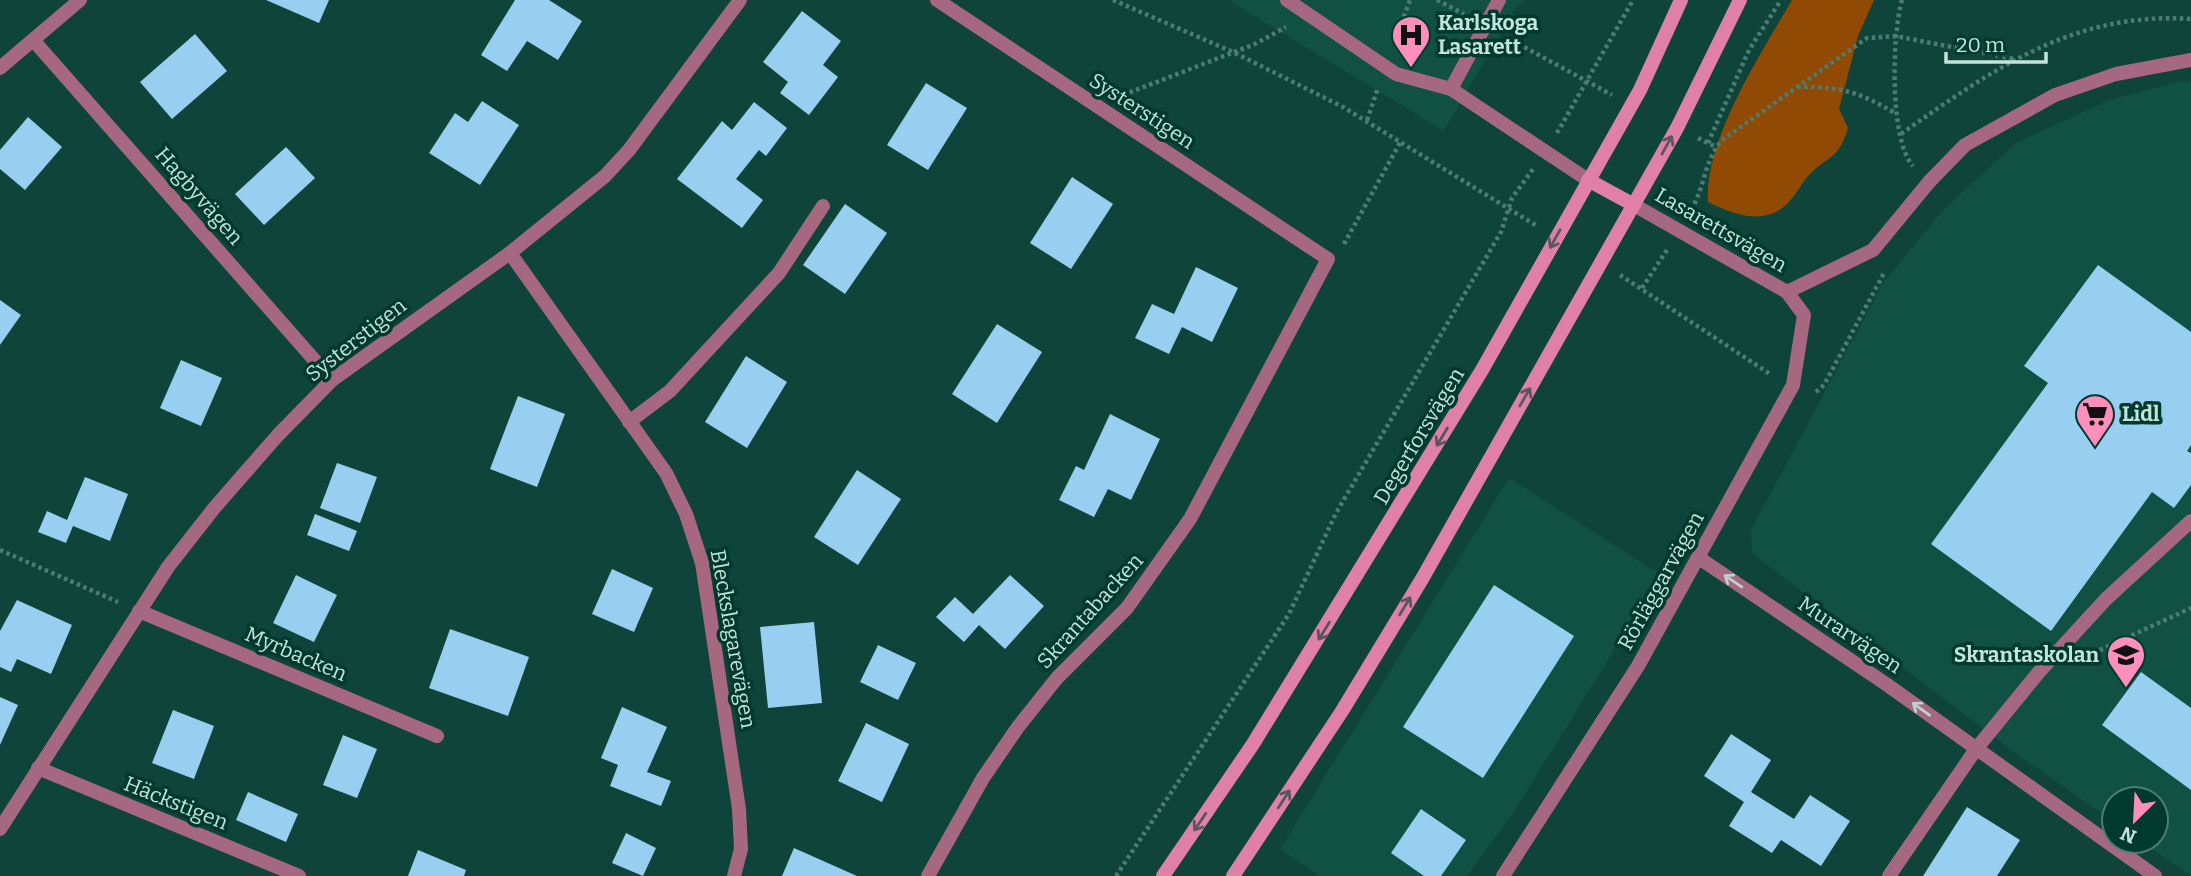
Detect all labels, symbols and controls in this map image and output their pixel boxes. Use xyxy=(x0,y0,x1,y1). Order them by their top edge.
place label: Karlskoga Lasarett xyxy=(1438,10,1538,60)
hospital icon: Karlskoga Lasarett xyxy=(1390,14,1432,69)
scale bar xyxy=(1946,21,2046,65)
text: 20 m xyxy=(1956,32,2005,58)
street label: Systerstigen xyxy=(1084,67,1200,155)
one-way arrow xyxy=(1660,136,1674,156)
street label: Hagbyvägen xyxy=(150,142,248,250)
street label: Lasarettsvägen xyxy=(1651,182,1791,278)
one-way arrow xyxy=(1548,228,1561,249)
street label: Systerstigen xyxy=(301,293,411,387)
street label: Degerforsvägen xyxy=(1368,363,1470,509)
one-way arrow xyxy=(1518,387,1532,407)
supermarket icon: Lidl xyxy=(2074,393,2116,448)
place label: Lidl xyxy=(2122,401,2160,427)
one-way arrow xyxy=(1435,426,1449,446)
street label: Rörläggarvägen xyxy=(1612,507,1710,655)
street label: Bleckslagarevägen xyxy=(704,548,762,730)
street label: Skrantabacken xyxy=(1031,548,1149,674)
one-way arrow xyxy=(1724,574,1743,588)
street label: Murarvägen xyxy=(1793,591,1907,679)
one-way arrow xyxy=(1398,597,1412,617)
street label: Myrbacken xyxy=(241,621,351,687)
one-way arrow xyxy=(1317,621,1332,640)
school or university icon: Skrantaskolan xyxy=(2105,634,2147,689)
place label: Skrantaskolan xyxy=(1954,642,2099,668)
one-way arrow xyxy=(1912,702,1931,716)
street label: Häckstigen xyxy=(120,770,232,836)
north arrow xyxy=(2100,785,2170,855)
one-way arrow xyxy=(1277,789,1291,809)
one-way arrow xyxy=(1193,812,1207,831)
text: N xyxy=(2117,821,2140,849)

